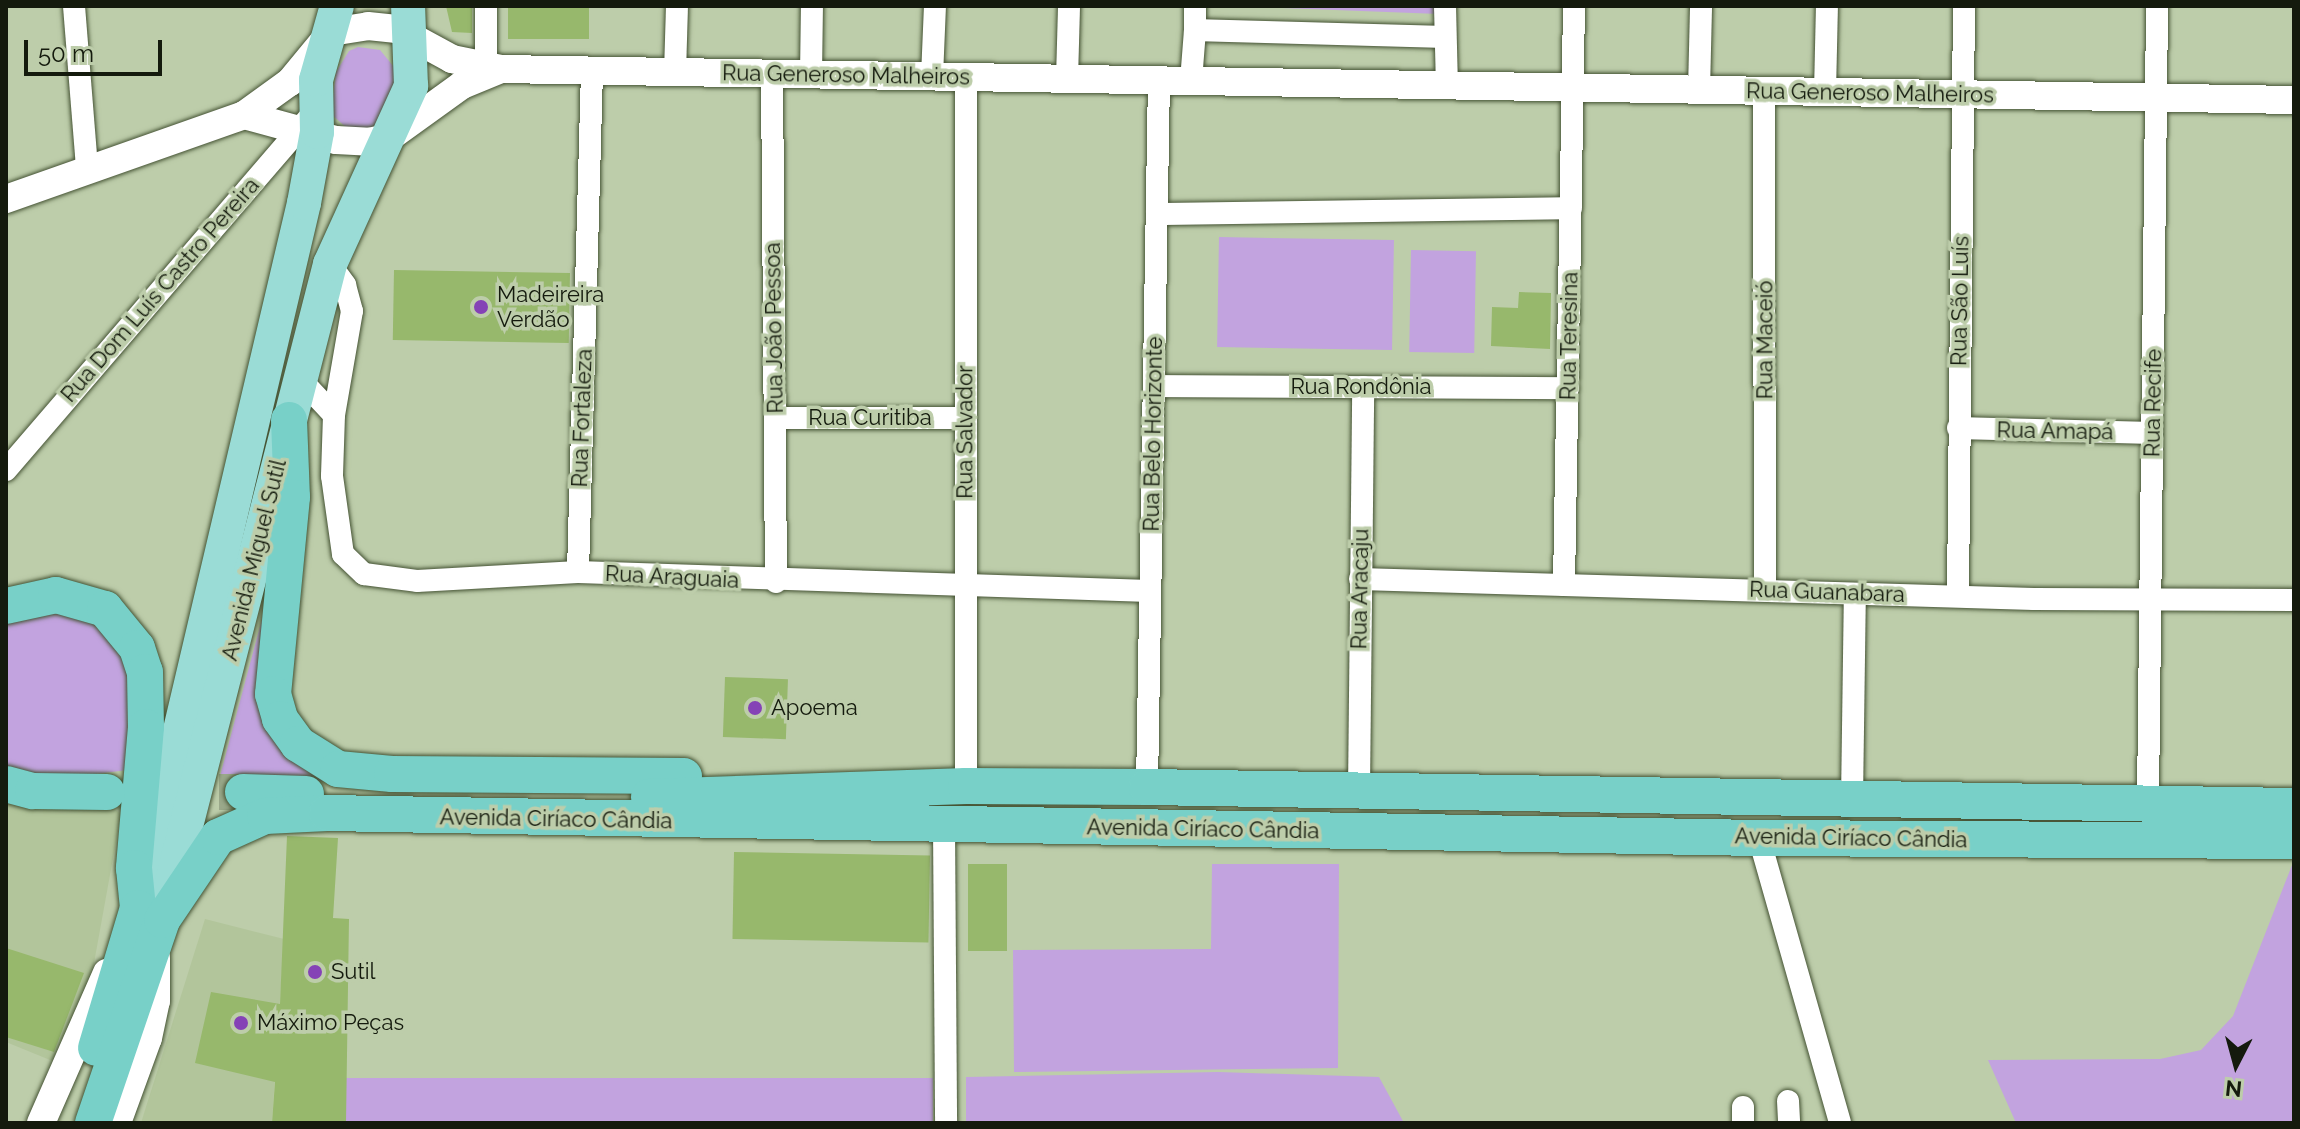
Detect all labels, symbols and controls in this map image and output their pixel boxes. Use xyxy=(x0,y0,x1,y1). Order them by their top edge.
scale bar xyxy=(28,24,166,74)
text: 50 m xyxy=(38,39,94,68)
street label: Rua Generoso Malheiros xyxy=(722,60,970,90)
street label: Rua Generoso Malheiros xyxy=(1746,78,1994,108)
street label: Rua Dom Luís Castro Pereira xyxy=(55,172,265,408)
street label: Rua São Luís xyxy=(1946,236,1974,366)
street label: Rua João Pessoa xyxy=(759,242,789,414)
street label: Rua Teresina xyxy=(1555,271,1583,401)
place label: Madeireira Verdão xyxy=(497,281,604,332)
street label: Rua Maceió xyxy=(1752,281,1778,399)
marker: Madeireira Verdão xyxy=(472,298,490,316)
street label: Rua Belo Horizonte xyxy=(1138,336,1168,532)
street label: Rua Fortaleza xyxy=(566,348,598,488)
street label: Rua Recife xyxy=(2139,349,2167,457)
street label: Rua Salvador xyxy=(952,365,978,499)
street label: Rua Rondônia xyxy=(1290,374,1432,400)
street label: Rua Curitiba xyxy=(808,405,932,431)
street label: Rua Amapá xyxy=(1996,417,2114,445)
street label: Avenida Miguel Sutil xyxy=(216,456,292,664)
street label: Rua Aracaju xyxy=(1346,528,1374,650)
street label: Rua Araguaia xyxy=(604,560,740,594)
street label: Rua Guanabara xyxy=(1749,576,1905,608)
place label: Apoema xyxy=(771,695,858,721)
marker: Apoema xyxy=(746,699,764,717)
street label: Avenida Ciríaco Cândia xyxy=(439,804,673,834)
street label: Avenida Ciríaco Cândia xyxy=(1086,814,1320,844)
street label: Avenida Ciríaco Cândia xyxy=(1734,823,1968,853)
place label: Sutil xyxy=(331,959,376,985)
marker: Sutil xyxy=(306,963,324,981)
place label: Máximo Peças xyxy=(257,1010,404,1036)
marker: Máximo Peças xyxy=(232,1014,250,1032)
north arrow xyxy=(2196,1025,2276,1105)
text: N xyxy=(2224,1075,2243,1103)

